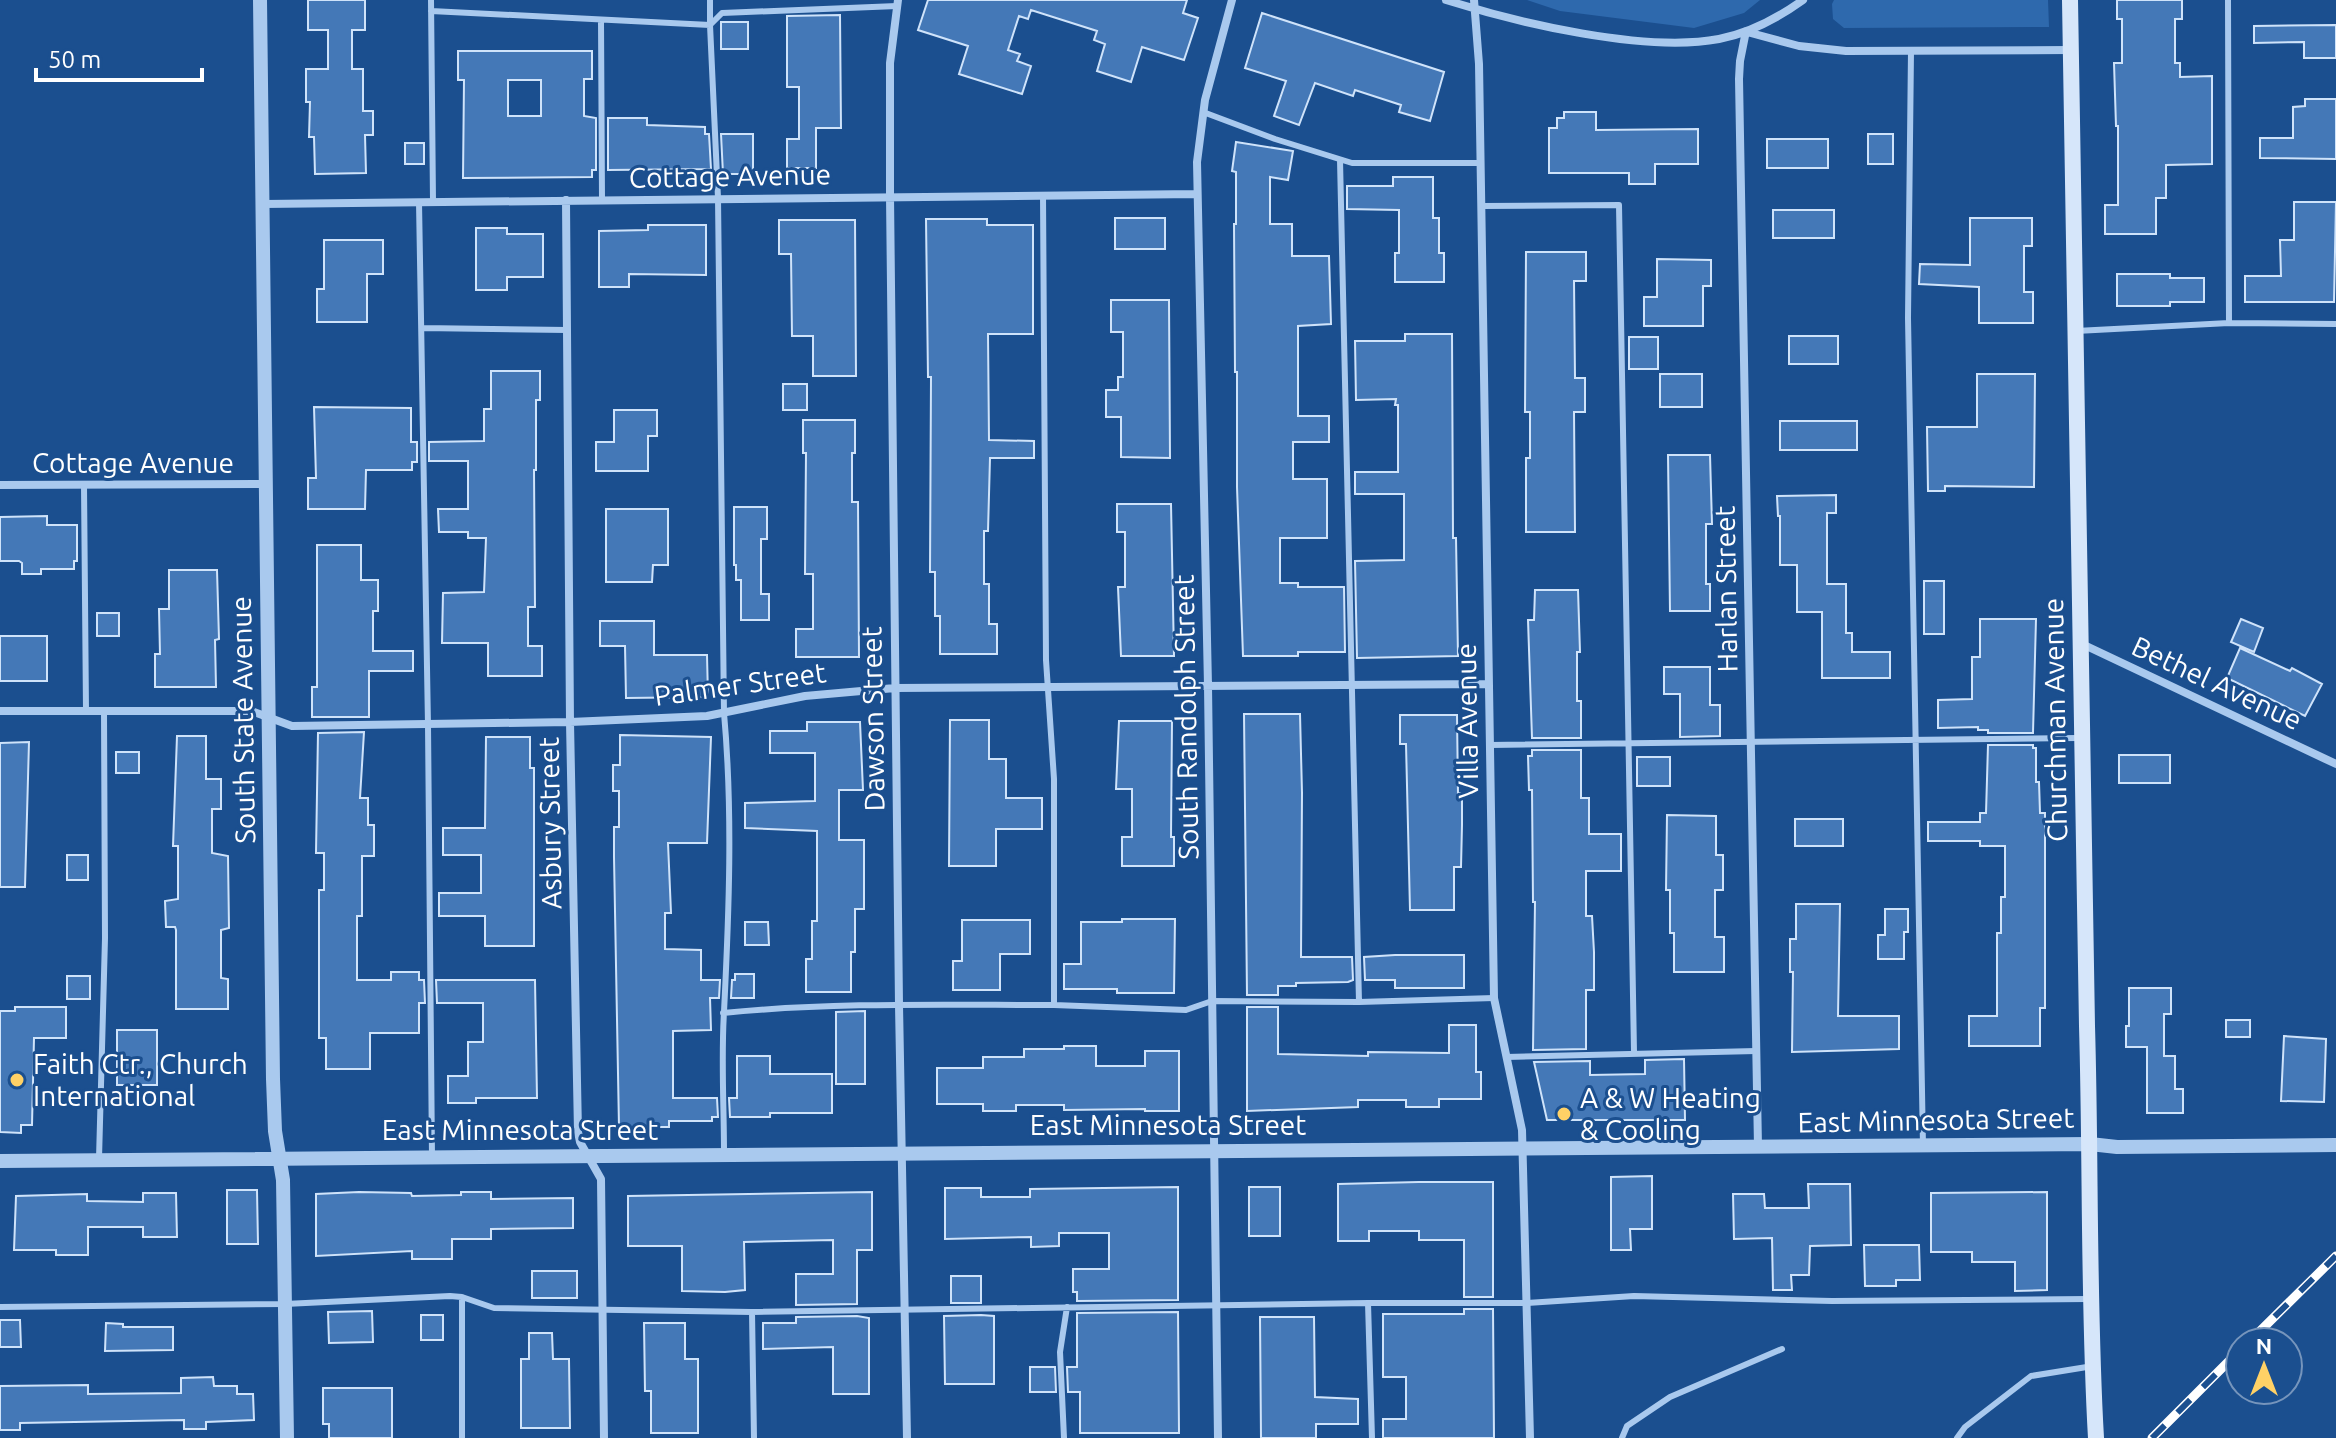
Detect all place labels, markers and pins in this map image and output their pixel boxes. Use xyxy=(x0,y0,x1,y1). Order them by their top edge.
place label: Faith Ctr., Church International xyxy=(33,1048,248,1111)
marker: Faith Ctr., Church International xyxy=(8,1071,26,1089)
place label: A & W Heating & Cooling xyxy=(1580,1082,1761,1145)
marker: A & W Heating & Cooling xyxy=(1555,1105,1573,1123)

